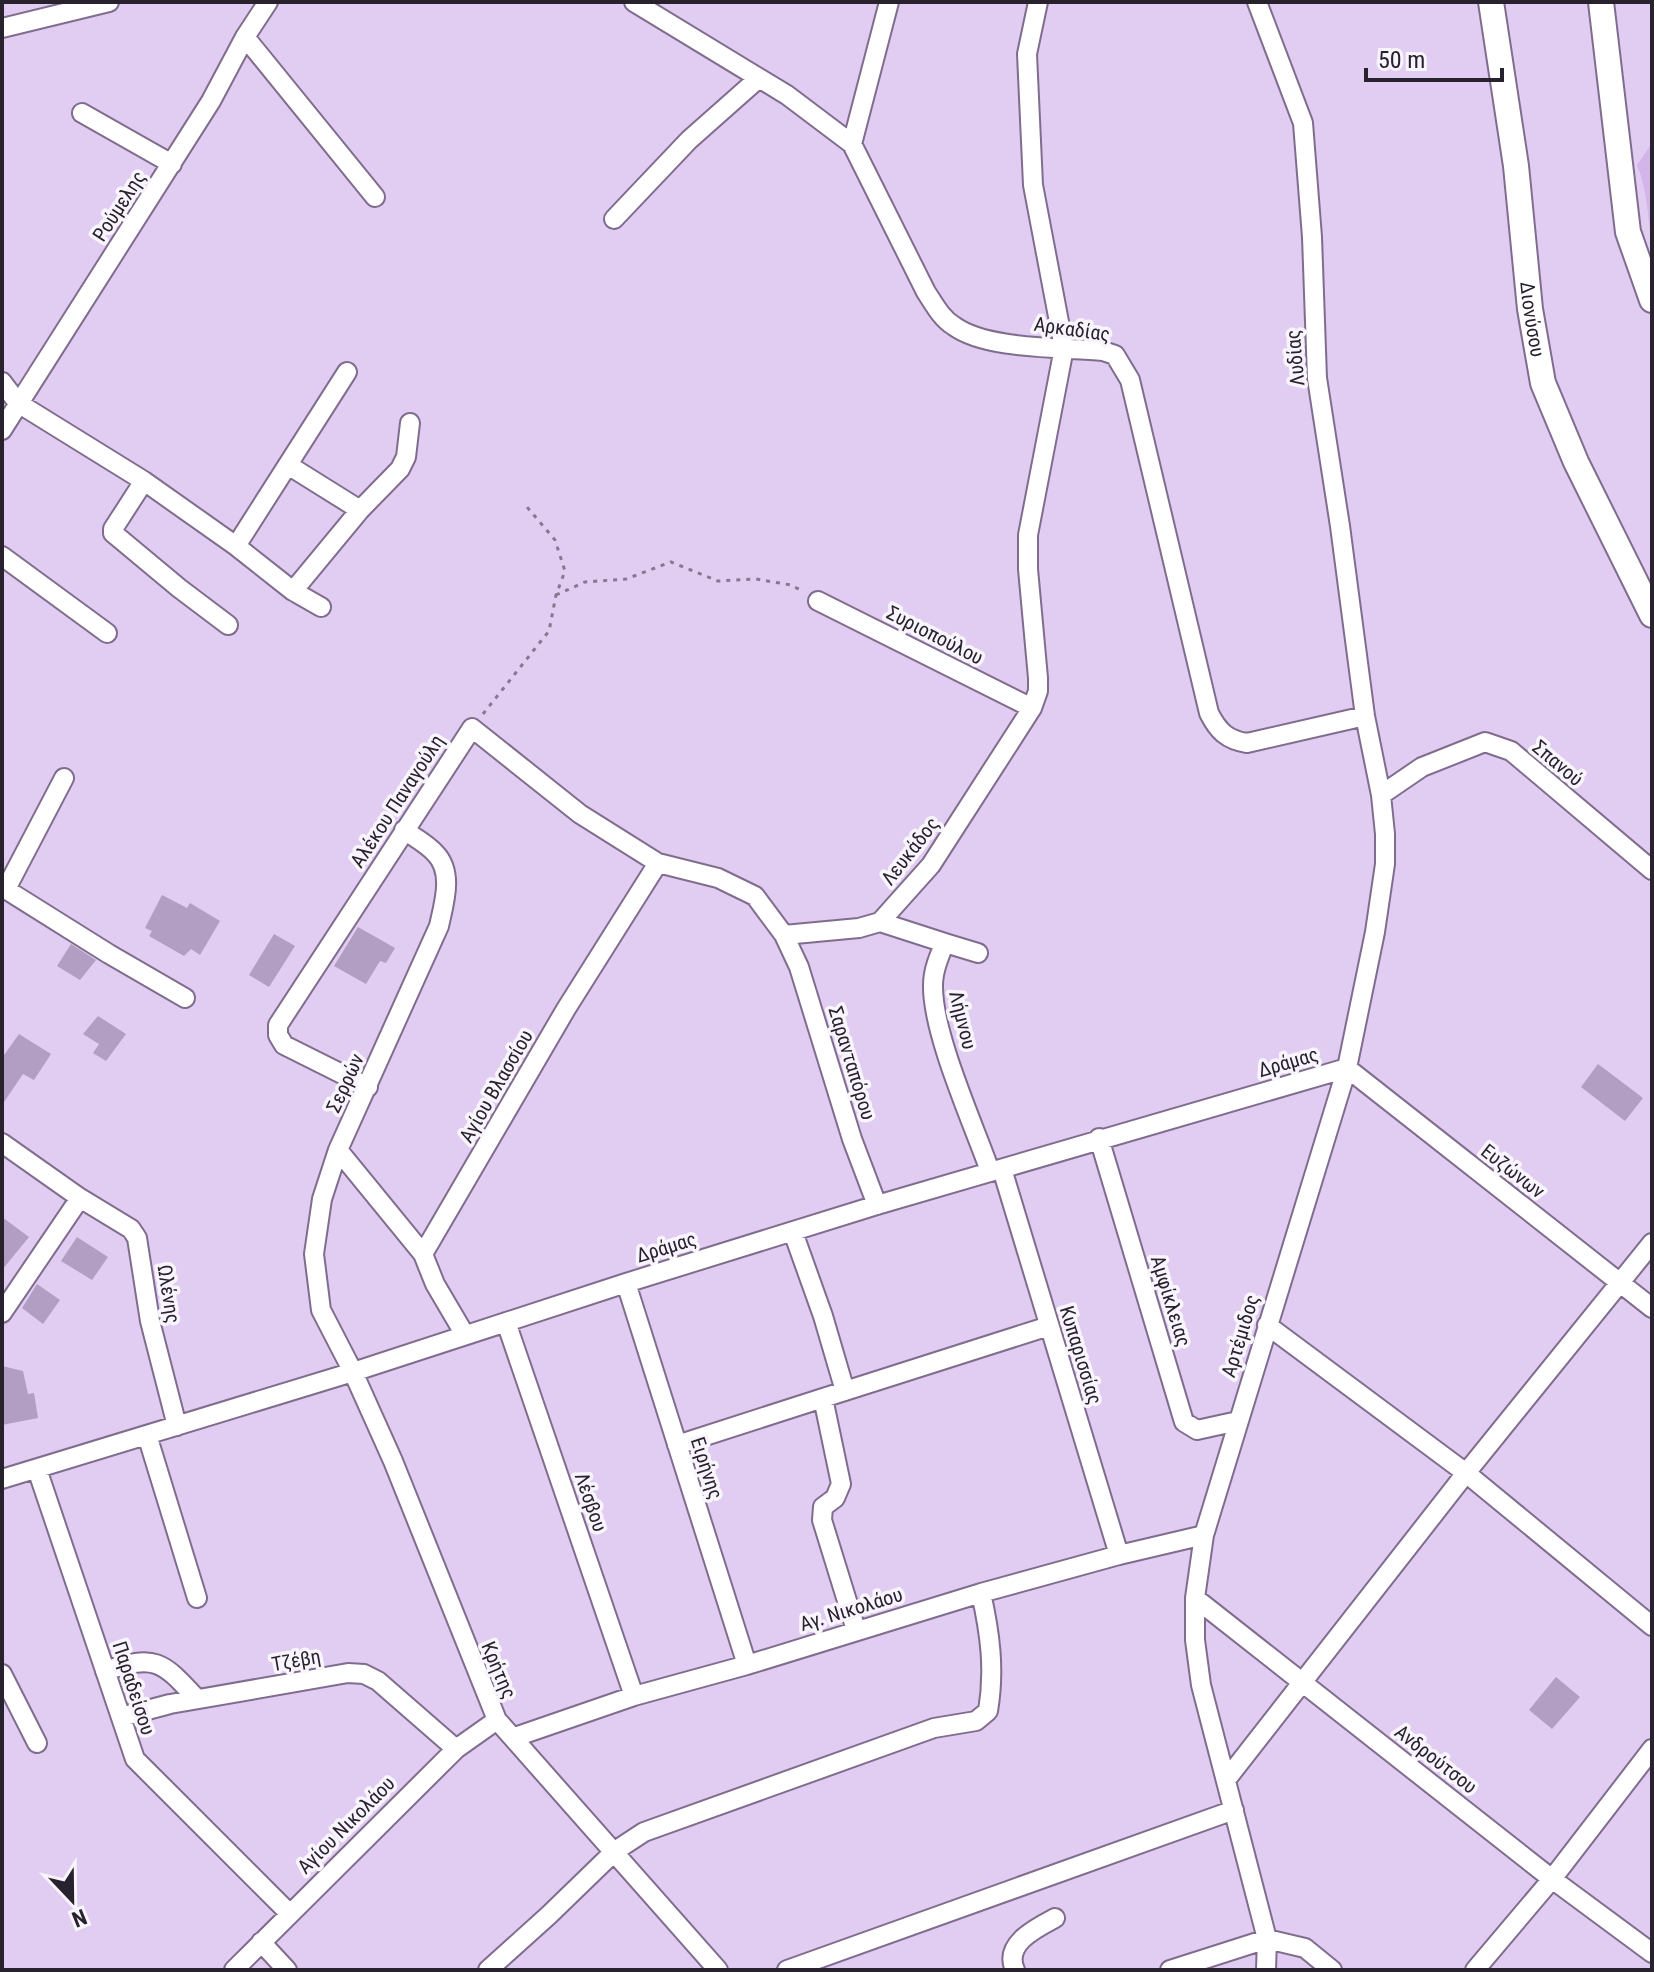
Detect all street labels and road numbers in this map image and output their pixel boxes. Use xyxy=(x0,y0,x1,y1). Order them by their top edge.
street label: Ρούμελης xyxy=(87,166,151,246)
street label: Διονύσου xyxy=(1515,280,1550,359)
street label: Αρκαδίας xyxy=(1032,312,1112,346)
street label: Λυδίας xyxy=(1281,329,1309,387)
street label: Συριοπούλου xyxy=(883,600,987,670)
street label: Αλέκου Παναγούλη xyxy=(345,730,449,872)
street label: Σπανού xyxy=(1528,735,1588,791)
street label: Λευκάδος xyxy=(876,812,944,890)
street label: Λήμνου xyxy=(944,988,982,1052)
street label: Σαρανταπόρου xyxy=(823,1003,881,1123)
street label: Αγίου Βλασσίου xyxy=(454,1025,538,1147)
street label: Δράμας xyxy=(1255,1042,1321,1082)
street label: Σερρών xyxy=(321,1049,369,1116)
street label: Ευζώνων xyxy=(1476,1139,1550,1204)
street label: Δράμας xyxy=(633,1227,699,1267)
street label: Αμφίκλειας xyxy=(1146,1253,1196,1349)
street label: Ωλένης xyxy=(153,1263,185,1325)
street label: Αρτέμιδος xyxy=(1216,1292,1264,1380)
street label: Κυπαρισσίας xyxy=(1055,1303,1107,1407)
street label: Ειρήνης xyxy=(686,1434,728,1502)
street label: Λέσβου xyxy=(570,1469,612,1535)
street label: Αγ. Νικολάου xyxy=(797,1582,905,1636)
street label: Παραδείσου xyxy=(108,1638,160,1738)
street label: Κρήτης xyxy=(476,1638,522,1702)
street label: Τζέβη xyxy=(270,1644,322,1676)
street label: Ανδρούτσου xyxy=(1390,1719,1482,1799)
street label: Αγίου Νικολάου xyxy=(292,1771,400,1879)

